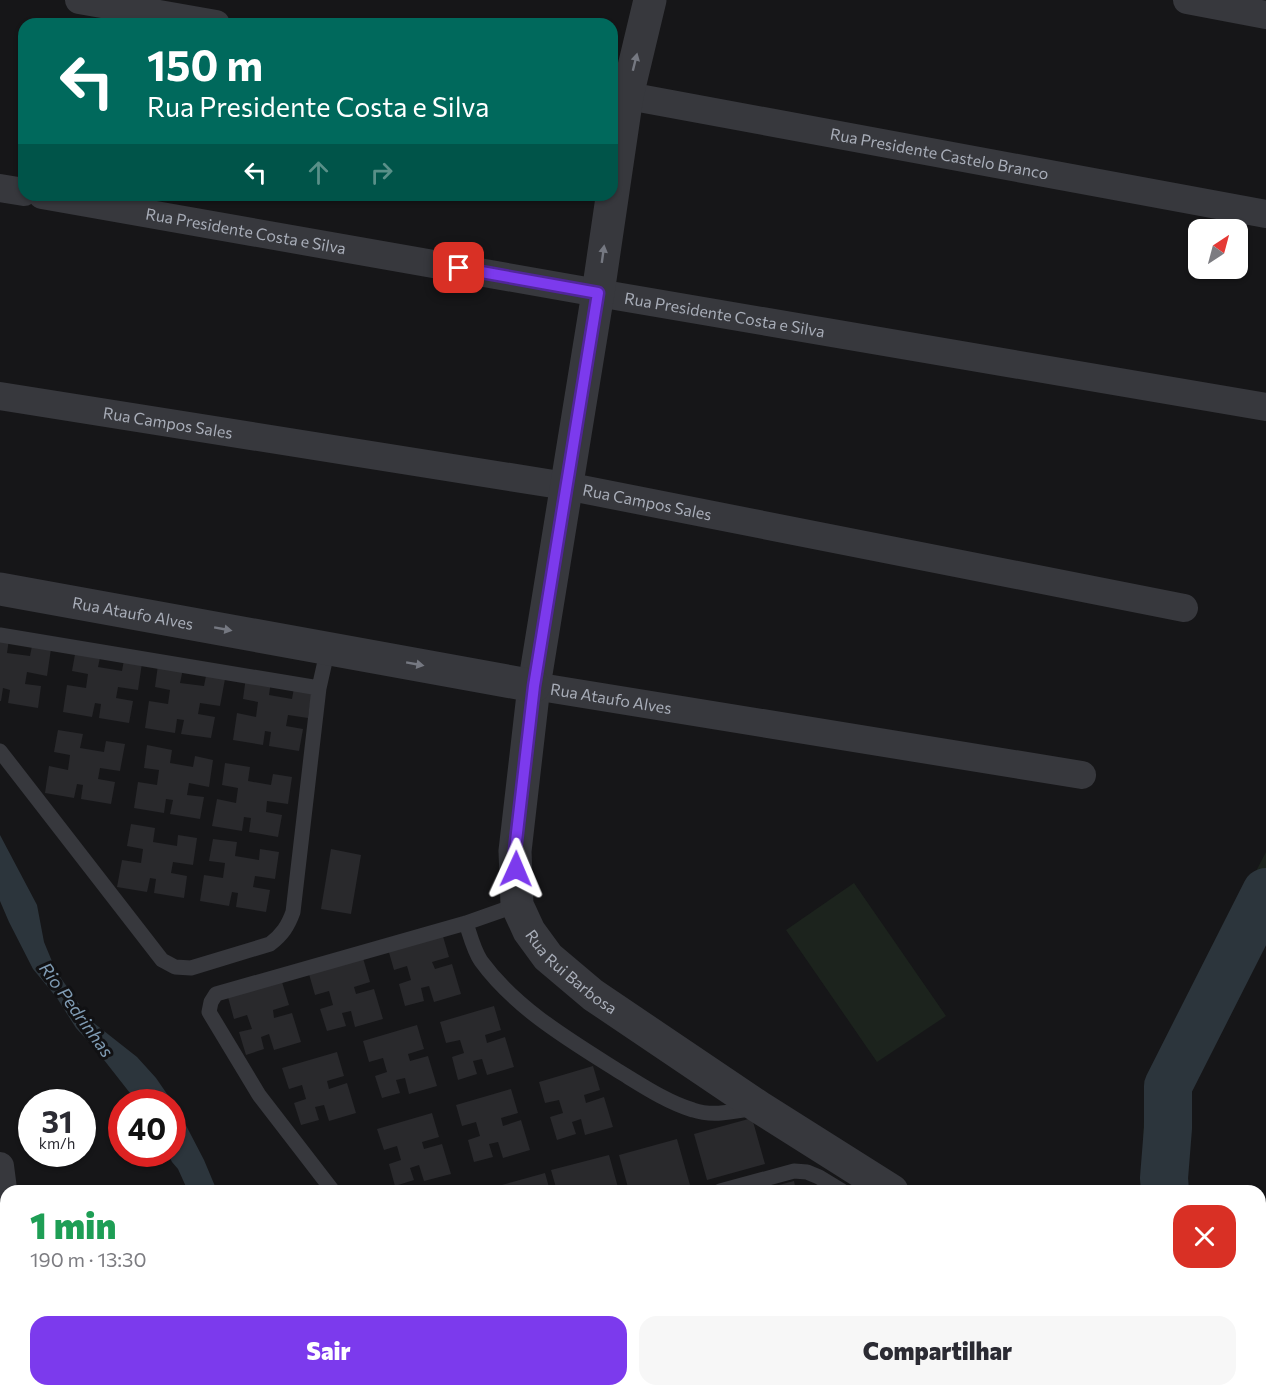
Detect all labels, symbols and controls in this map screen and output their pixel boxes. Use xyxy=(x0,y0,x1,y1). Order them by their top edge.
text: 150 m xyxy=(147,38,263,90)
icon: left xyxy=(48,42,126,120)
one-way arrow xyxy=(631,52,640,71)
text: Rua Presidente Costa e Silva xyxy=(147,90,489,123)
street label: Rua Presidente Castelo Branco xyxy=(829,124,1050,183)
icon: left xyxy=(239,156,272,189)
icon: ahead xyxy=(302,156,335,189)
icon: right xyxy=(365,156,398,189)
street label: Rua Presidente Costa e Silva xyxy=(144,203,348,257)
north arrow xyxy=(1188,219,1248,279)
map controls xyxy=(1188,219,1248,279)
pin xyxy=(433,242,484,293)
one-way arrow xyxy=(599,245,608,264)
icon: arrive xyxy=(442,251,475,284)
street label: Rua Presidente Costa e Silva xyxy=(623,288,826,341)
street label: Rua Campos Sales xyxy=(102,403,234,442)
street label: Rua Campos Sales xyxy=(581,480,714,524)
street label: Rua Ataufo Alves xyxy=(71,592,195,633)
one-way arrow xyxy=(214,625,233,634)
one-way arrow xyxy=(406,660,425,669)
street label: Rua Ataufo Alves xyxy=(549,679,673,717)
position arrow xyxy=(484,837,548,901)
street label: Rua Rui Barbosa xyxy=(522,925,621,1017)
water label: Rio Pedrinhas xyxy=(35,958,119,1061)
speed limit sign: 40 xyxy=(108,1089,186,1167)
text: 31 xyxy=(41,1102,73,1139)
text: km/h xyxy=(39,1134,75,1152)
text: 1 min xyxy=(30,1202,116,1246)
button: close xyxy=(1173,1205,1236,1268)
text: 190 m · 13:30 xyxy=(30,1247,147,1271)
button: Sair xyxy=(30,1316,627,1385)
button: Compartilhar xyxy=(639,1316,1236,1385)

